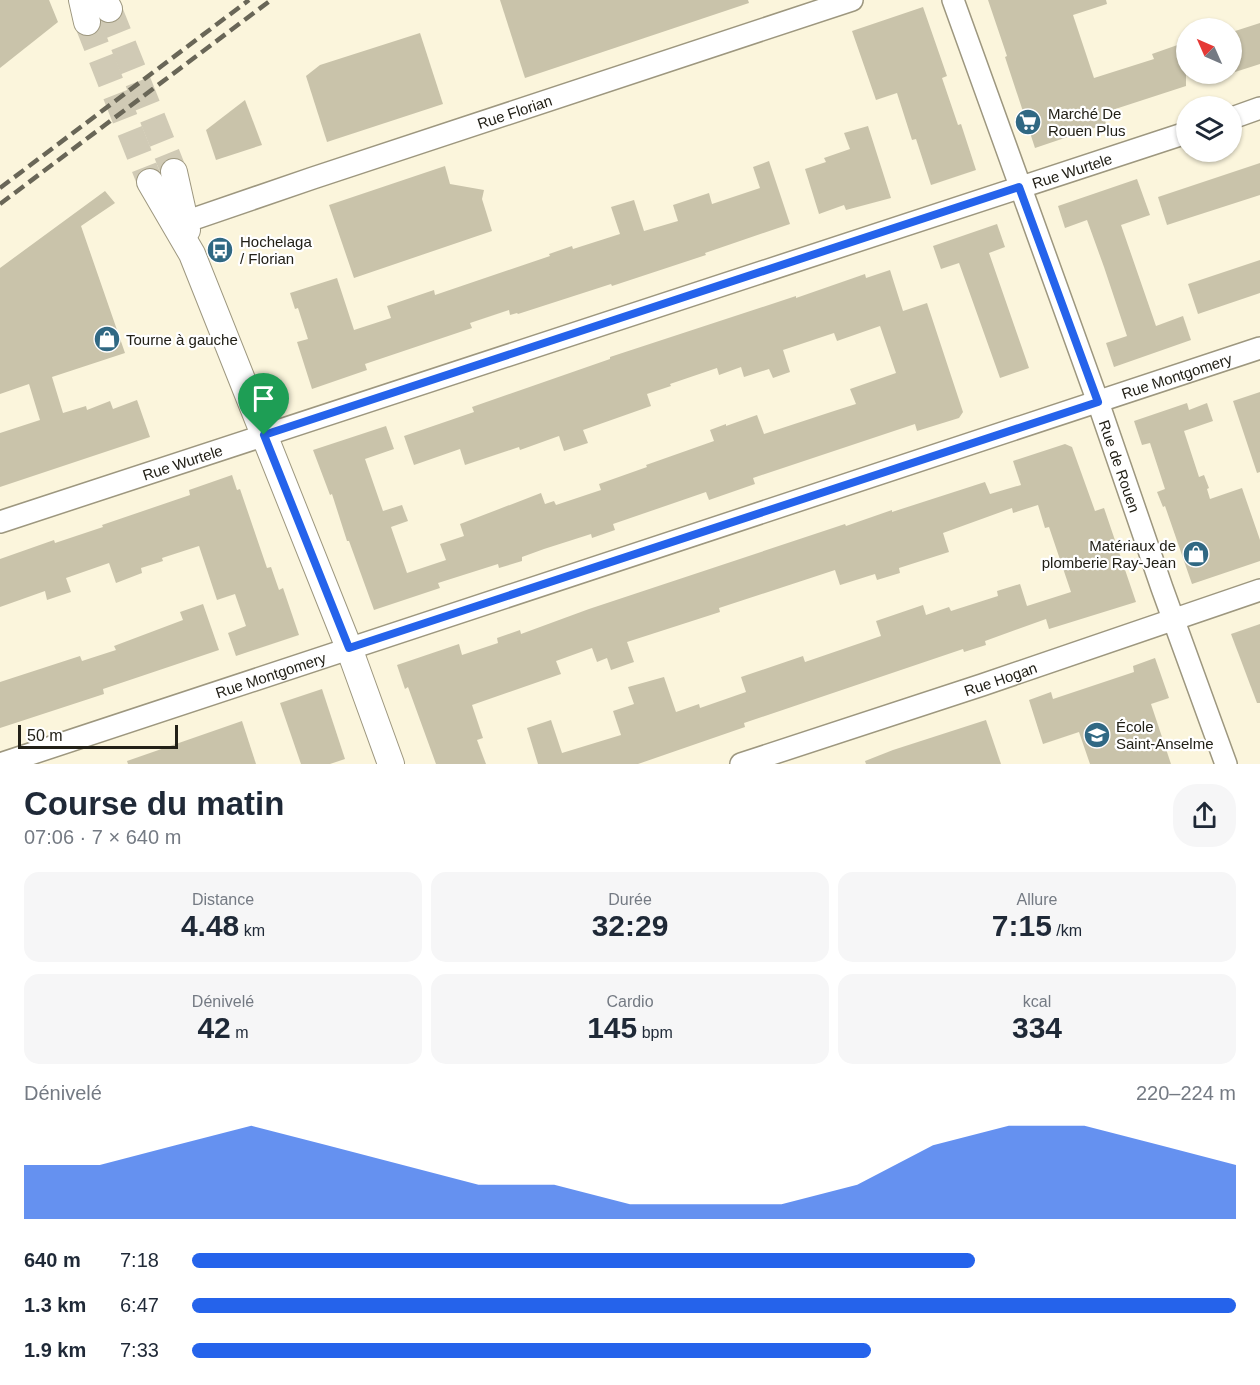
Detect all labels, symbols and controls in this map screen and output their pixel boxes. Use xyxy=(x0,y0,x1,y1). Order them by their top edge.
north arrow xyxy=(1176,18,1242,84)
map controls xyxy=(1176,18,1242,162)
street label: Rue Florian xyxy=(475,91,554,132)
button: layers xyxy=(1176,96,1242,162)
place label: Marché De Rouen Plus xyxy=(1048,105,1126,139)
supermarket icon: Marché De Rouen Plus xyxy=(1013,107,1043,137)
street label: Rue Wurtele xyxy=(1030,149,1114,191)
place label: Hochelaga / Florian xyxy=(240,233,312,267)
bus stop icon: Hochelaga / Florian xyxy=(205,235,235,265)
shop icon: Tourne à gauche xyxy=(92,324,122,354)
place label: Tourne à gauche xyxy=(126,331,238,348)
street label: Rue Montgomery xyxy=(1119,349,1234,402)
pin xyxy=(238,373,289,435)
icon: arrive xyxy=(247,382,280,415)
street label: Rue de Rouen xyxy=(1096,417,1144,514)
street label: Rue Wurtele xyxy=(140,441,225,483)
place label: Matériaux de plomberie Ray-Jean xyxy=(1042,537,1176,571)
shop icon: Matériaux de plomberie Ray-Jean xyxy=(1181,539,1211,569)
street label: Rue Montgomery xyxy=(213,648,328,701)
street label: Rue Hogan xyxy=(962,658,1039,699)
place label: École Saint-Anselme xyxy=(1116,718,1214,752)
school or university icon: École Saint-Anselme xyxy=(1082,720,1112,750)
scale bar xyxy=(18,722,178,750)
text: 50 m xyxy=(27,727,63,744)
button: share xyxy=(1173,784,1236,847)
text: Course du matin xyxy=(24,785,284,822)
text: 07:06 · 7 × 640 m xyxy=(24,826,181,848)
text: Distance xyxy=(192,891,254,908)
text: Durée xyxy=(608,891,652,908)
text: Allure xyxy=(1017,891,1057,908)
text: 4.48 xyxy=(181,909,239,942)
text: 32:29 xyxy=(592,909,668,942)
text: 7:15 xyxy=(992,909,1052,942)
text: km xyxy=(239,922,265,939)
text: /km xyxy=(1052,922,1082,939)
text: Dénivelé xyxy=(192,993,254,1010)
text: Cardio xyxy=(606,993,654,1010)
text: kcal xyxy=(1023,993,1051,1010)
text: 42 xyxy=(197,1011,231,1044)
text: 145 xyxy=(587,1011,637,1044)
text: 334 xyxy=(1012,1011,1062,1044)
text: m xyxy=(231,1024,249,1041)
text: bpm xyxy=(637,1024,673,1041)
text: Dénivelé xyxy=(24,1082,102,1104)
text: 220–224 m xyxy=(1136,1082,1236,1104)
text: 640 m xyxy=(24,1249,81,1271)
text: 7:18 xyxy=(120,1249,159,1271)
text: 1.3 km xyxy=(24,1294,86,1316)
text: 6:47 xyxy=(120,1294,159,1316)
text: 1.9 km xyxy=(24,1339,86,1361)
text: 7:33 xyxy=(120,1339,159,1361)

